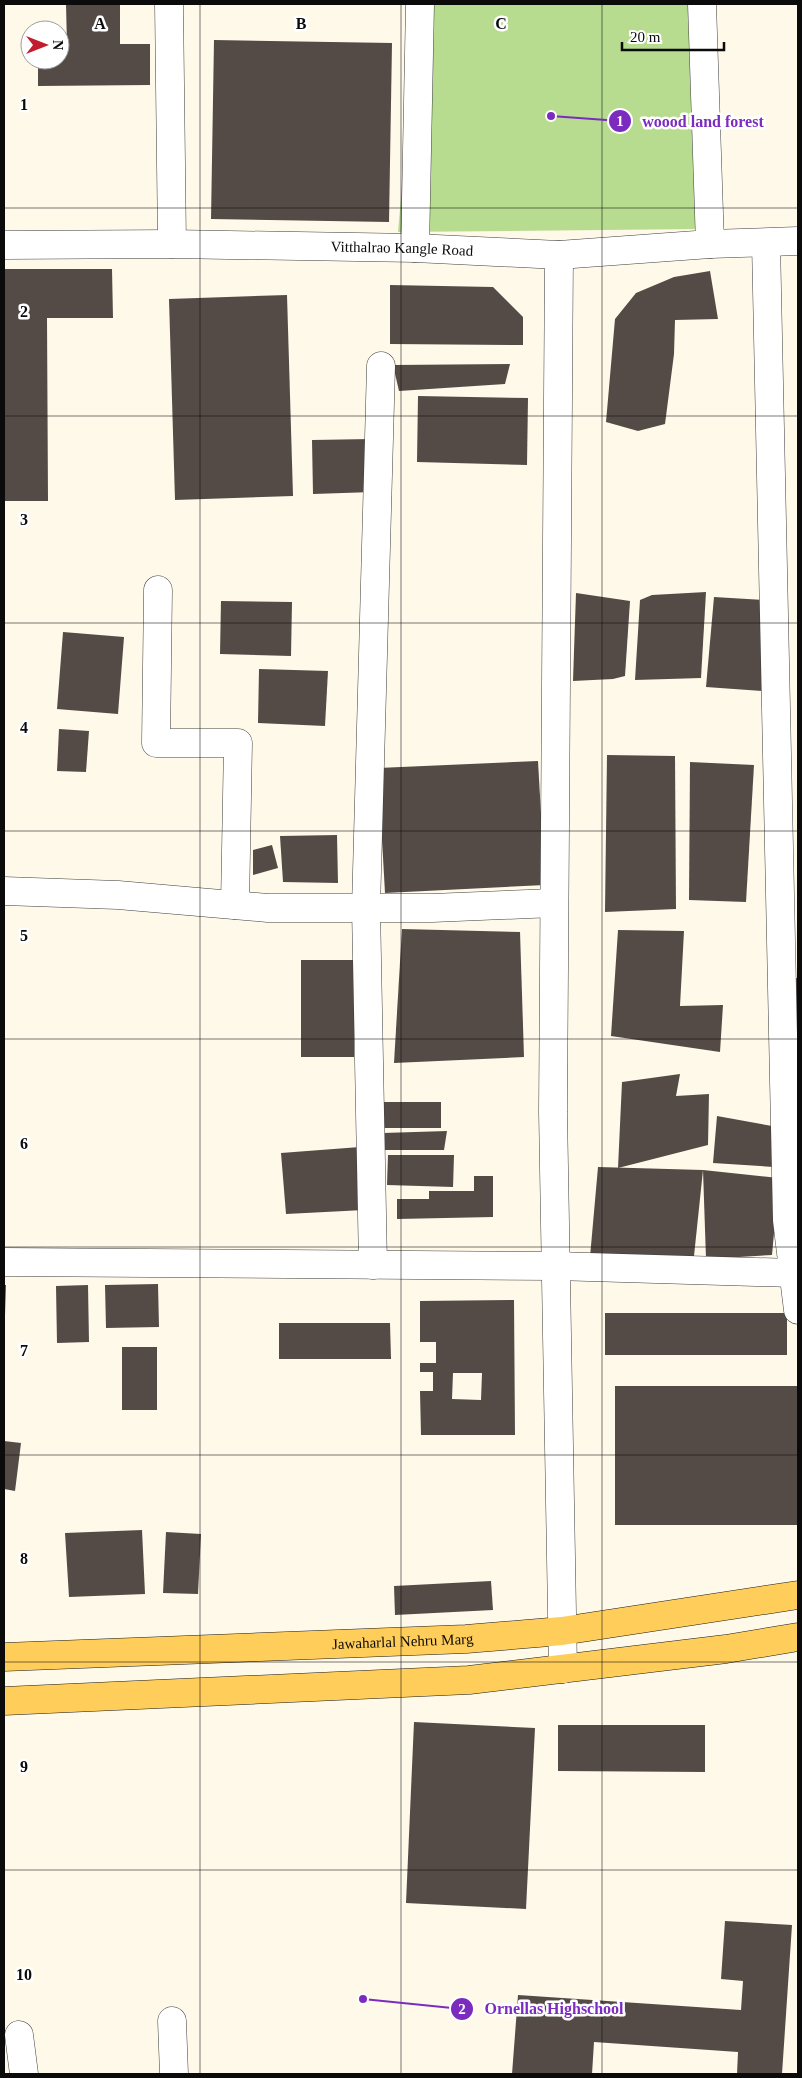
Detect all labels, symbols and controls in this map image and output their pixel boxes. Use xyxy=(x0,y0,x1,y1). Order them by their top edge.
text: A xyxy=(94,15,106,32)
text: B xyxy=(296,15,307,32)
text: C xyxy=(495,15,507,32)
north arrow xyxy=(20,20,70,70)
scale bar xyxy=(622,20,724,52)
text: 20 m xyxy=(630,29,661,45)
text: N xyxy=(50,40,65,50)
text: 1 xyxy=(20,96,28,113)
callout: woood land forest xyxy=(607,106,774,137)
text: 1 xyxy=(616,113,624,129)
text: woood land forest xyxy=(642,113,764,130)
street label: Vitthalrao Kangle Road xyxy=(331,239,474,259)
text: 2 xyxy=(20,303,28,320)
text: 3 xyxy=(20,511,28,528)
text: 4 xyxy=(20,719,28,736)
text: 5 xyxy=(20,927,28,944)
text: 6 xyxy=(20,1135,28,1152)
text: 7 xyxy=(20,1342,28,1359)
text: 8 xyxy=(20,1550,28,1567)
street label: Jawaharlal Nehru Marg xyxy=(332,1630,475,1652)
text: 9 xyxy=(20,1758,28,1775)
text: 10 xyxy=(16,1966,32,1983)
callout: Ornellas Highschool xyxy=(449,1993,633,2024)
text: Ornellas Highschool xyxy=(484,2000,624,2018)
text: 2 xyxy=(458,2001,466,2017)

